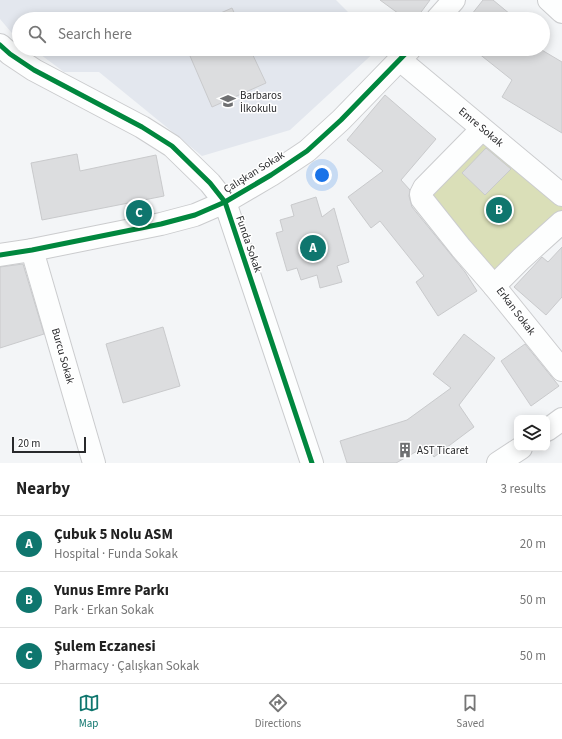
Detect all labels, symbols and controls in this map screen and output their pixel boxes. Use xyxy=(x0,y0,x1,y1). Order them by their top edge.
search box xyxy=(12,12,550,56)
icon: search xyxy=(26,23,48,45)
text: Search here xyxy=(58,24,132,45)
place label: Barbaros İlkokulu xyxy=(240,88,282,116)
school or university icon: Barbaros İlkokulu xyxy=(219,92,237,110)
street label: Emre Sokak xyxy=(455,104,507,151)
street label: Çalışkan Sokak xyxy=(221,147,288,197)
your location xyxy=(312,165,332,185)
pin: B xyxy=(486,195,512,225)
pin: C xyxy=(126,198,152,228)
street label: Funda Sokak xyxy=(232,214,266,275)
pin: A xyxy=(300,233,326,263)
street label: Erkan Sokak xyxy=(493,284,539,339)
street label: Burcu Sokak xyxy=(48,326,78,386)
map controls xyxy=(514,415,550,451)
button: layers xyxy=(514,415,550,451)
scale bar xyxy=(12,435,86,454)
text: 20 m xyxy=(18,436,40,451)
building icon: AST Ticaret xyxy=(396,441,414,459)
place label: AST Ticaret xyxy=(417,443,469,458)
text: Nearby xyxy=(16,477,70,501)
text: 3 results xyxy=(501,480,546,498)
text: Çubuk 5 Nolu ASM xyxy=(54,524,173,545)
text: A xyxy=(25,535,33,553)
text: 20 m xyxy=(520,535,546,553)
text: Hospital · Funda Sokak xyxy=(54,545,178,563)
text: Yunus Emre Parkı xyxy=(54,580,169,601)
text: B xyxy=(25,591,33,609)
text: 50 m xyxy=(520,591,546,609)
text: Park · Erkan Sokak xyxy=(54,601,154,619)
text: Şulem Eczanesi xyxy=(54,636,156,657)
text: C xyxy=(25,647,33,665)
text: 50 m xyxy=(520,647,546,665)
text: Pharmacy · Çalışkan Sokak xyxy=(54,657,199,675)
tab: Map xyxy=(78,692,100,731)
tab: Directions xyxy=(255,692,301,731)
tab: Saved xyxy=(456,692,484,731)

